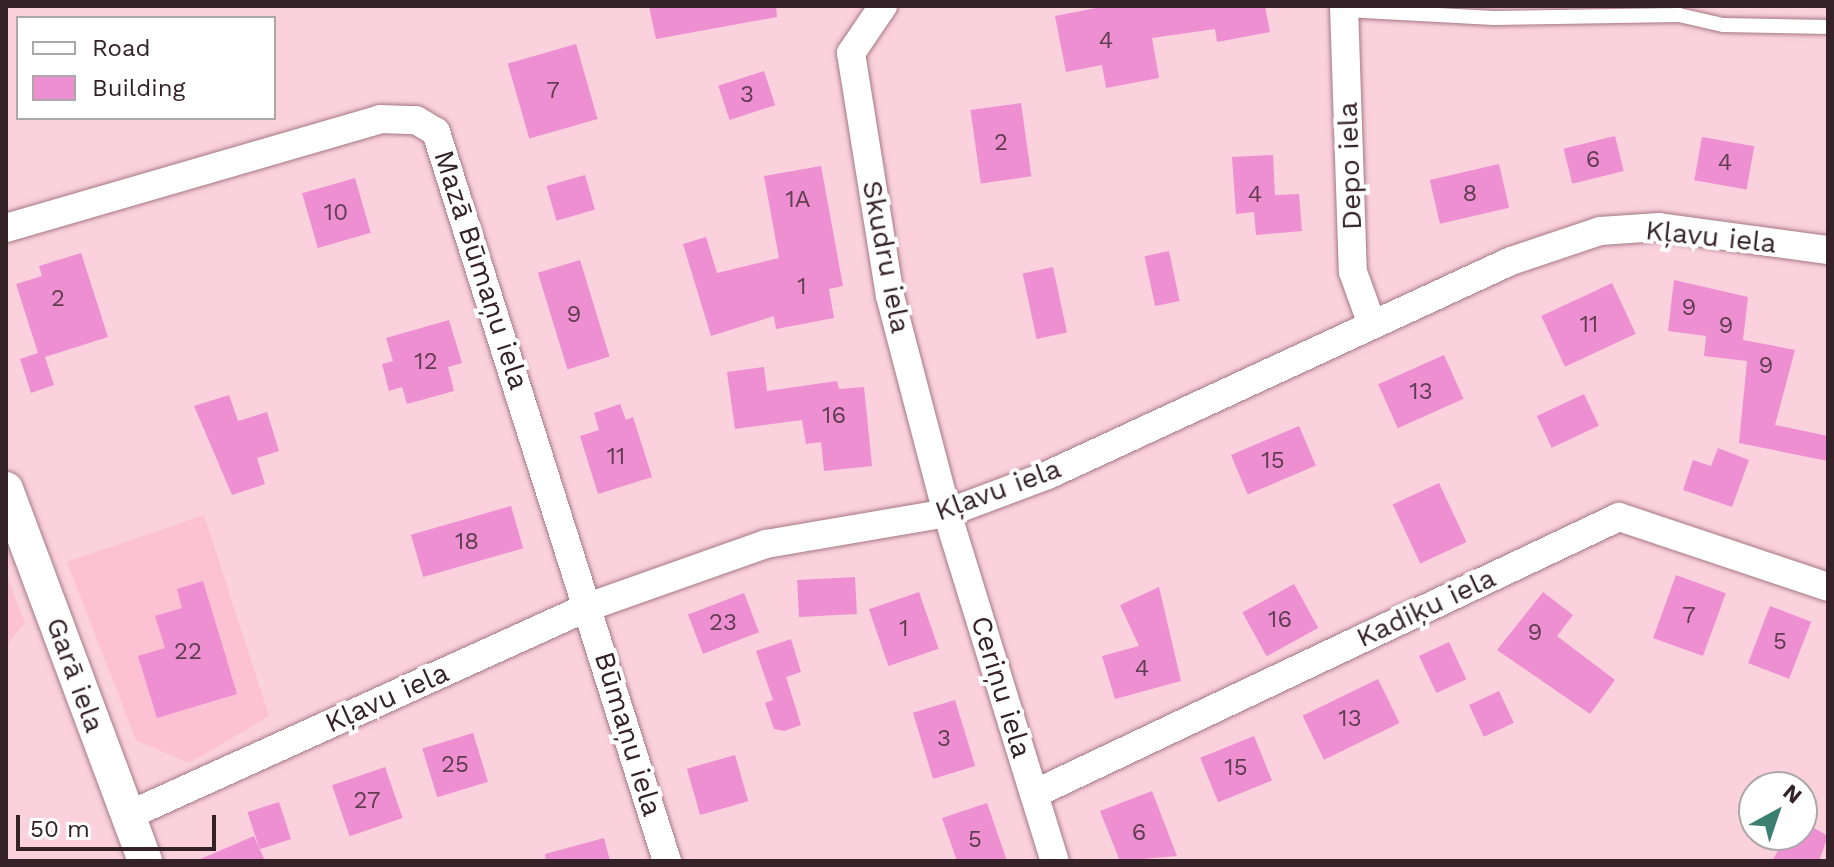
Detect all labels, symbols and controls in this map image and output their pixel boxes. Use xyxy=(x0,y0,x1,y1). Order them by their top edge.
legend xyxy=(16,16,276,120)
house number: 4 xyxy=(1099,27,1113,55)
text: Road xyxy=(92,34,151,62)
text: Building xyxy=(92,74,185,102)
house number: 7 xyxy=(546,77,560,105)
house number: 3 xyxy=(740,81,754,109)
street label: Depo iela xyxy=(1331,101,1369,231)
house number: 2 xyxy=(994,129,1008,157)
street label: Mazā Būmaņu iela xyxy=(426,146,536,394)
house number: 6 xyxy=(1586,146,1600,174)
house number: 4 xyxy=(1718,149,1732,177)
street label: Skudru iela xyxy=(855,178,917,336)
house number: 8 xyxy=(1463,180,1477,208)
house number: 4 xyxy=(1248,181,1262,209)
house number: 1A xyxy=(785,186,811,214)
house number: 10 xyxy=(324,199,348,227)
street label: Kļavu iela xyxy=(1644,213,1778,261)
house number: 1 xyxy=(797,273,807,301)
house number: 2 xyxy=(51,285,65,313)
house number: 9 xyxy=(1682,294,1696,322)
house number: 9 xyxy=(567,301,581,329)
house number: 11 xyxy=(1580,311,1598,339)
house number: 9 xyxy=(1719,312,1733,340)
house number: 12 xyxy=(414,348,438,376)
house number: 9 xyxy=(1759,352,1773,380)
house number: 13 xyxy=(1409,378,1433,406)
house number: 16 xyxy=(822,402,846,430)
house number: 11 xyxy=(607,443,625,471)
house number: 15 xyxy=(1261,447,1285,475)
street label: Kļavu iela xyxy=(930,452,1066,528)
house number: 18 xyxy=(455,528,479,556)
street label: Kadiķu iela xyxy=(1351,561,1501,655)
house number: 7 xyxy=(1682,602,1696,630)
house number: 16 xyxy=(1268,606,1292,634)
house number: 23 xyxy=(709,609,737,637)
street label: Ceriņu iela xyxy=(964,612,1038,762)
street label: Garā iela xyxy=(39,613,111,737)
house number: 1 xyxy=(899,615,909,643)
house number: 9 xyxy=(1528,619,1542,647)
house number: 5 xyxy=(1773,628,1787,656)
house number: 22 xyxy=(174,638,202,666)
street label: Būmaņu iela xyxy=(587,648,669,820)
house number: 4 xyxy=(1135,655,1149,683)
street label: Kļavu iela xyxy=(320,656,454,740)
house number: 13 xyxy=(1338,705,1362,733)
house number: 3 xyxy=(937,725,951,753)
house number: 25 xyxy=(441,751,469,779)
house number: 15 xyxy=(1224,754,1248,782)
north arrow xyxy=(1738,771,1818,851)
text: N xyxy=(1778,779,1807,809)
house number: 27 xyxy=(354,787,380,815)
scale bar xyxy=(20,799,220,849)
text: 50 m xyxy=(30,815,90,843)
house number: 6 xyxy=(1132,819,1146,847)
house number: 5 xyxy=(968,826,982,854)

